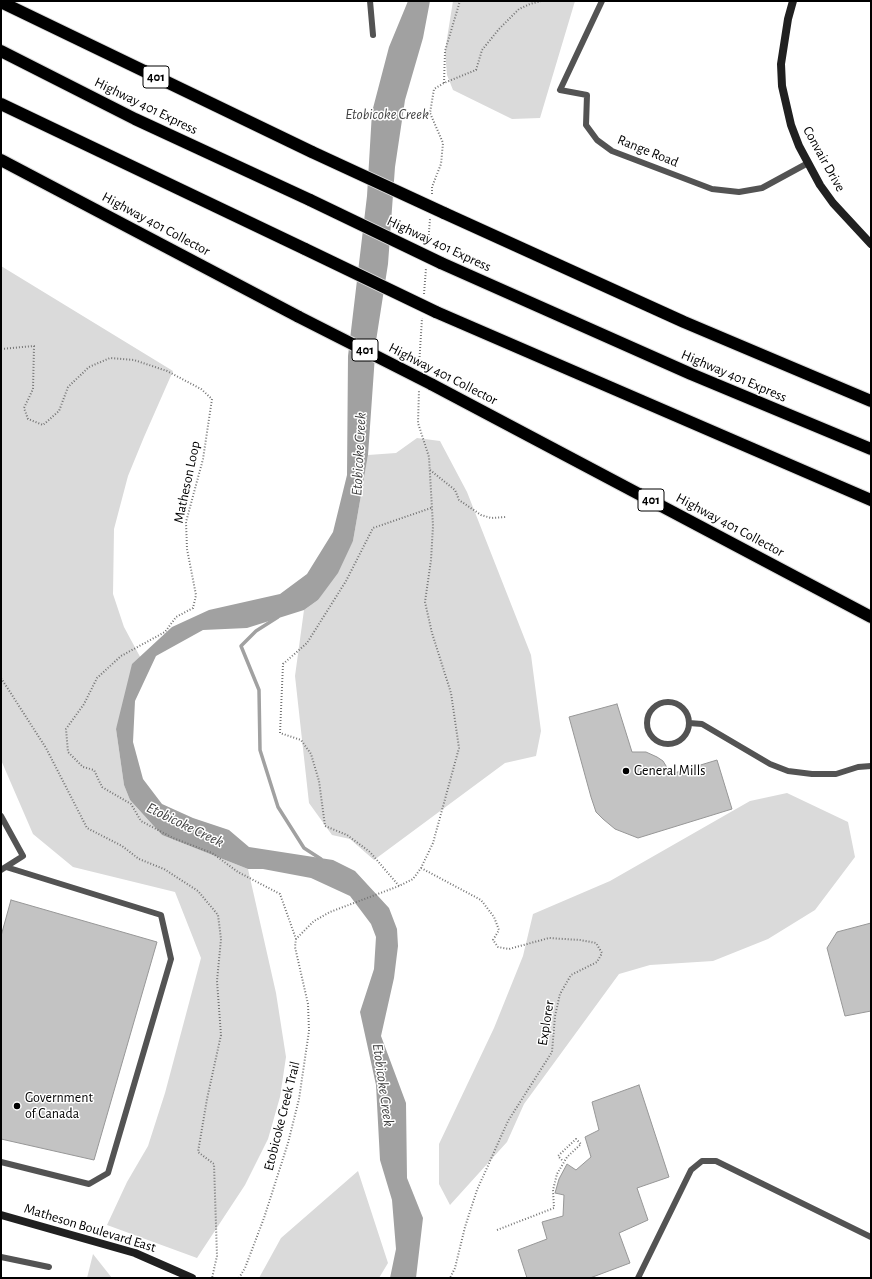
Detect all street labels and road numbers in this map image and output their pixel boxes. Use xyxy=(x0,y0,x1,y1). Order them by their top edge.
road number: 401 xyxy=(143,66,169,88)
street label: Highway 401 Express xyxy=(92,74,200,138)
street label: Convair Drive xyxy=(799,123,849,195)
street label: Range Road xyxy=(615,131,681,171)
street label: Highway 401 Collector xyxy=(99,188,213,260)
street label: Highway 401 Express xyxy=(384,213,494,275)
road number: 401 xyxy=(352,339,378,361)
street label: Highway 401 Collector xyxy=(386,339,500,409)
street label: Highway 401 Express xyxy=(679,346,789,406)
street label: Matheson Loop xyxy=(170,439,204,525)
road number: 401 xyxy=(638,489,664,511)
street label: Highway 401 Collector xyxy=(673,489,787,561)
street label: Explorer xyxy=(534,999,558,1047)
street label: Etobicoke Creek Trail xyxy=(260,1060,304,1172)
street label: Matheson Boulevard East xyxy=(22,1200,158,1256)

